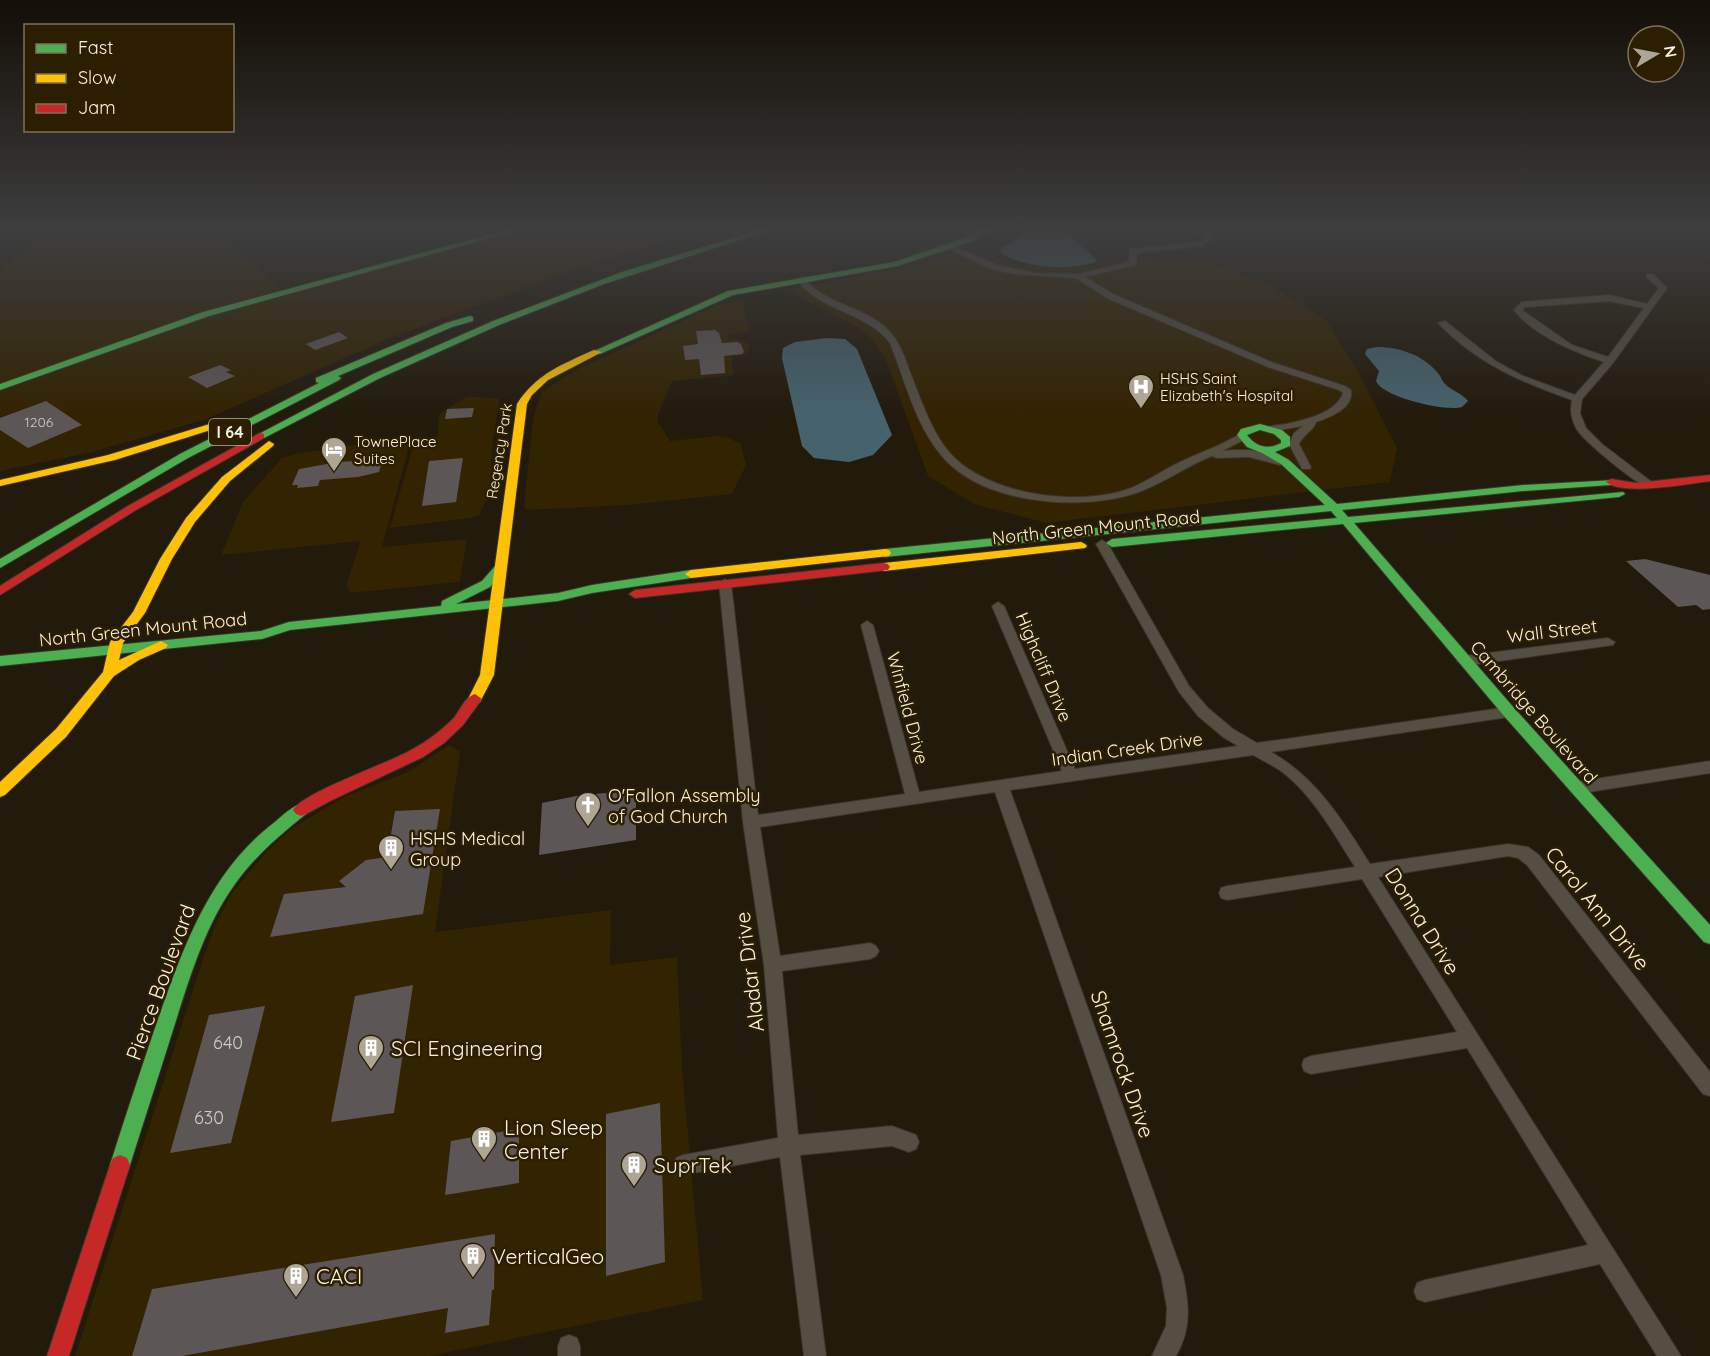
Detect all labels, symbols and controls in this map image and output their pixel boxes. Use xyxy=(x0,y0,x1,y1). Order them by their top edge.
legend xyxy=(24,24,234,132)
north arrow xyxy=(1626,24,1686,84)
text: Fast xyxy=(78,36,113,59)
text: N xyxy=(1660,44,1682,59)
text: Slow xyxy=(78,66,116,89)
text: Jam xyxy=(78,96,116,119)
place label: HSHS Saint Elizabeth's Hospital xyxy=(1160,369,1293,405)
hospital icon: HSHS Saint Elizabeth's Hospital xyxy=(1126,372,1156,410)
street label: Regency Park xyxy=(482,402,516,500)
house number: 1206 xyxy=(25,413,54,431)
road number: I 64 xyxy=(209,419,251,445)
place label: TownePlace Suites xyxy=(354,432,436,468)
hotel icon: TownePlace Suites xyxy=(319,435,349,473)
street label: North Green Mount Road xyxy=(991,505,1201,549)
street label: North Green Mount Road xyxy=(38,607,248,651)
street label: Highcliff Drive xyxy=(1011,609,1077,725)
street label: Wall Street xyxy=(1506,614,1598,648)
street label: Cambridge Boulevard xyxy=(1466,636,1602,788)
street label: Winfield Drive xyxy=(882,649,934,767)
street label: Indian Creek Drive xyxy=(1050,727,1204,771)
place label: O'Fallon Assembly of God Church xyxy=(608,784,760,828)
church icon: O'Fallon Assembly of God Church xyxy=(573,790,603,828)
place label: HSHS Medical Group xyxy=(410,827,525,871)
building icon: HSHS Medical Group xyxy=(376,833,406,871)
street label: Carol Ann Drive xyxy=(1540,841,1656,975)
street label: Donna Drive xyxy=(1380,863,1466,979)
street label: Pierce Boulevard xyxy=(120,901,200,1063)
street label: Aladar Drive xyxy=(729,910,769,1034)
street label: Shamrock Drive xyxy=(1086,987,1160,1141)
house number: 640 xyxy=(213,1031,243,1054)
building icon: SCI Engineering xyxy=(356,1033,386,1071)
place label: SCI Engineering xyxy=(391,1035,543,1061)
house number: 630 xyxy=(194,1106,224,1129)
place label: Lion Sleep Center xyxy=(504,1114,603,1164)
building icon: Lion Sleep Center xyxy=(469,1124,499,1162)
building icon: SuprTek xyxy=(619,1150,649,1188)
place label: SuprTek xyxy=(654,1152,732,1178)
building icon: VerticalGeo xyxy=(458,1241,488,1279)
place label: VerticalGeo xyxy=(492,1243,604,1269)
building icon: CACI xyxy=(281,1261,311,1299)
place label: CACI xyxy=(316,1263,362,1289)

